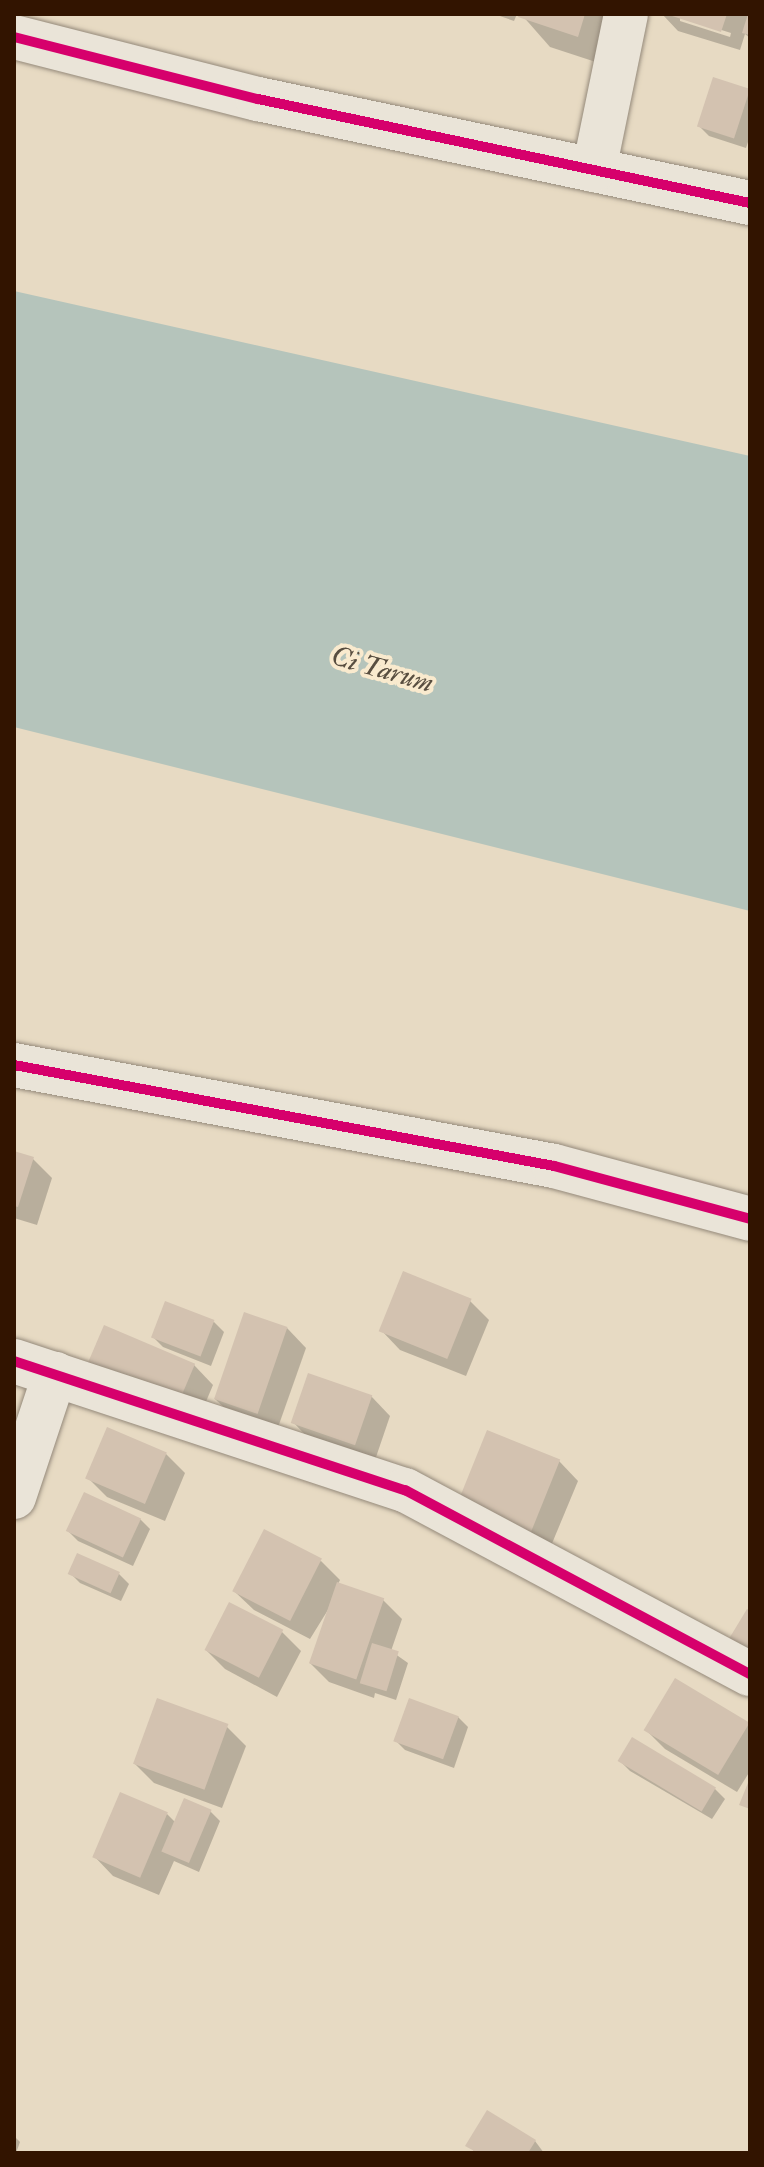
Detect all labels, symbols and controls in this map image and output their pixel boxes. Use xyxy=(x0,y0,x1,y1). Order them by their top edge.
water label: Ci Tarum xyxy=(327,639,437,701)

